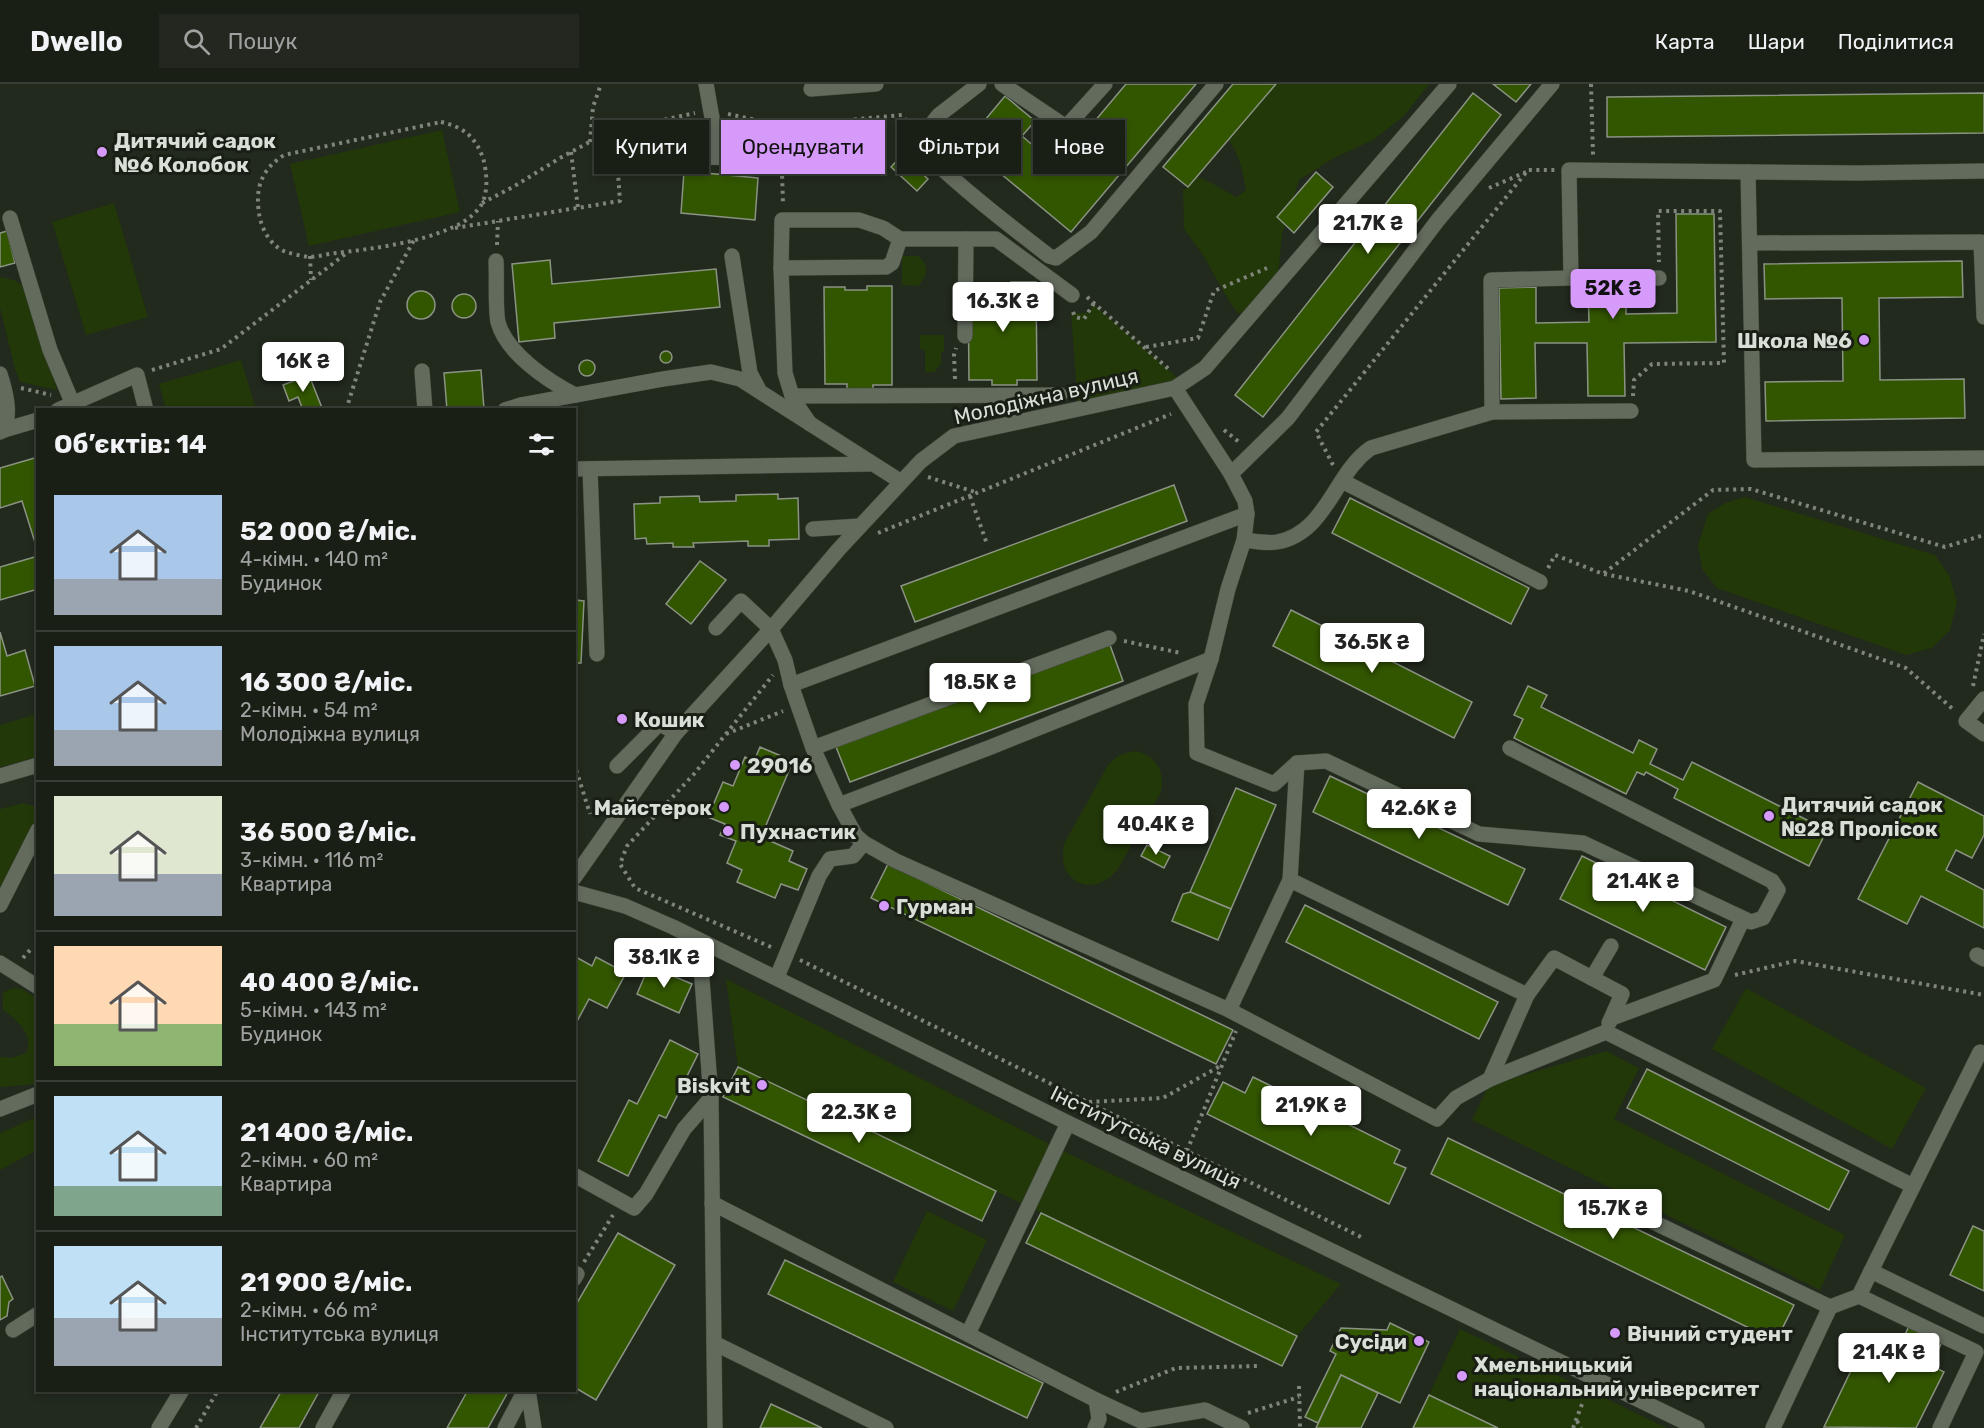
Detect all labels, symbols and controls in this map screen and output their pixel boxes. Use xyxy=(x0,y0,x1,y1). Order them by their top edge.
search box xyxy=(159,14,579,68)
text: Dwello xyxy=(30,25,123,58)
icon: search xyxy=(180,25,213,58)
text: Пошук xyxy=(228,28,297,55)
text: Карта xyxy=(1655,29,1715,54)
text: Шари xyxy=(1748,29,1805,54)
text: Поділитися xyxy=(1838,29,1954,54)
chip: Купити xyxy=(594,120,709,174)
chip: Орендувати xyxy=(721,120,885,174)
chip: Фільтри xyxy=(897,120,1021,174)
chip: Нове xyxy=(1033,120,1125,174)
place label: Дитячий садок №6 Колобок xyxy=(114,128,276,177)
marker: Дитячий садок №6 Колобок xyxy=(95,145,109,159)
pin: 21.7K ₴ xyxy=(1313,204,1423,255)
text: 21.7K ₴ xyxy=(1333,211,1403,235)
pin: 52K ₴ xyxy=(1571,269,1655,320)
text: 52K ₴ xyxy=(1585,276,1641,300)
pin: 16.3K ₴ xyxy=(948,282,1058,333)
text: 16.3K ₴ xyxy=(967,289,1039,313)
place label: Школа №6 xyxy=(1737,328,1852,353)
marker: Школа №6 xyxy=(1857,333,1871,347)
pin: 16K ₴ xyxy=(261,342,345,393)
text: 16K ₴ xyxy=(276,349,330,373)
street label: Молодіжна вулиця xyxy=(951,363,1141,429)
icon: filters xyxy=(525,428,558,461)
text: Об’єктів: 14 xyxy=(54,429,207,460)
text: 52 000 ₴/міс. xyxy=(240,516,417,547)
icon: home xyxy=(102,519,174,591)
text: 4-кімн. · 140 m² xyxy=(240,547,388,571)
text: Будинок xyxy=(240,571,322,595)
pin: 36.5K ₴ xyxy=(1317,623,1427,674)
text: 36.5K ₴ xyxy=(1334,630,1410,654)
pin: 18.5K ₴ xyxy=(925,663,1035,714)
text: 16 300 ₴/міс. xyxy=(240,667,413,698)
icon: home xyxy=(102,670,174,742)
text: 18.5K ₴ xyxy=(944,670,1016,694)
text: 2-кімн. · 54 m² xyxy=(240,698,378,722)
place label: Кошик xyxy=(634,707,705,732)
marker: Кошик xyxy=(615,712,629,726)
text: Молодіжна вулиця xyxy=(240,722,420,746)
place label: 29016 xyxy=(747,753,813,778)
marker: 29016 xyxy=(728,758,742,772)
pin: 42.6K ₴ xyxy=(1364,789,1474,840)
place label: Дитячий садок №28 Пролісок xyxy=(1781,792,1943,841)
place label: Майстерок xyxy=(594,795,712,820)
text: 42.6K ₴ xyxy=(1381,796,1457,820)
marker: Майстерок xyxy=(717,800,731,814)
pin: 40.4K ₴ xyxy=(1101,805,1211,856)
marker: Дитячий садок №28 Пролісок xyxy=(1762,809,1776,823)
text: 40.4K ₴ xyxy=(1117,812,1195,836)
text: 36 500 ₴/міс. xyxy=(240,817,417,848)
place label: Пухнастик xyxy=(740,819,857,844)
icon: home xyxy=(102,820,174,892)
marker: Пухнастик xyxy=(721,824,735,838)
text: 3-кімн. · 116 m² xyxy=(240,848,383,872)
pin: 21.4K ₴ xyxy=(1588,862,1698,913)
text: 21.4K ₴ xyxy=(1606,869,1680,893)
text: Квартира xyxy=(240,872,332,896)
place label: Гурман xyxy=(896,894,974,919)
marker: Гурман xyxy=(877,899,891,913)
pin: 38.1K ₴ xyxy=(609,938,719,989)
text: 38.1K ₴ xyxy=(628,945,700,969)
text: 40 400 ₴/міс. xyxy=(240,967,419,998)
icon: home xyxy=(102,970,174,1042)
text: 5-кімн. · 143 m² xyxy=(240,998,387,1022)
text: Будинок xyxy=(240,1022,322,1046)
place label: Biskvit xyxy=(677,1073,750,1098)
marker: Biskvit xyxy=(755,1078,769,1092)
street label: Інститутська вулиця xyxy=(1047,1080,1245,1194)
pin: 21.9K ₴ xyxy=(1256,1086,1366,1137)
pin: 22.3K ₴ xyxy=(804,1093,914,1144)
text: 21.9K ₴ xyxy=(1275,1093,1347,1117)
text: 22.3K ₴ xyxy=(821,1100,897,1124)
text: 21 400 ₴/міс. xyxy=(240,1117,413,1148)
icon: home xyxy=(102,1120,174,1192)
text: 2-кімн. · 60 m² xyxy=(240,1148,378,1172)
text: Квартира xyxy=(240,1172,332,1196)
pin: 15.7K ₴ xyxy=(1558,1189,1668,1240)
text: 15.7K ₴ xyxy=(1578,1196,1648,1220)
text: 21 900 ₴/міс. xyxy=(240,1267,412,1298)
icon: home xyxy=(102,1270,174,1342)
text: 2-кімн. · 66 m² xyxy=(240,1298,377,1322)
place label: Вічний студент xyxy=(1627,1321,1793,1346)
text: Інститутська вулиця xyxy=(240,1322,439,1346)
marker: Вічний студент xyxy=(1608,1326,1622,1340)
place label: Сусіди xyxy=(1335,1329,1407,1354)
pin: 21.4K ₴ xyxy=(1834,1333,1944,1384)
marker: Сусіди xyxy=(1412,1334,1426,1348)
text: 21.4K ₴ xyxy=(1852,1340,1926,1364)
place label: Хмельницький національний університет xyxy=(1474,1352,1760,1401)
marker: Хмельницький національний університет xyxy=(1455,1369,1469,1383)

